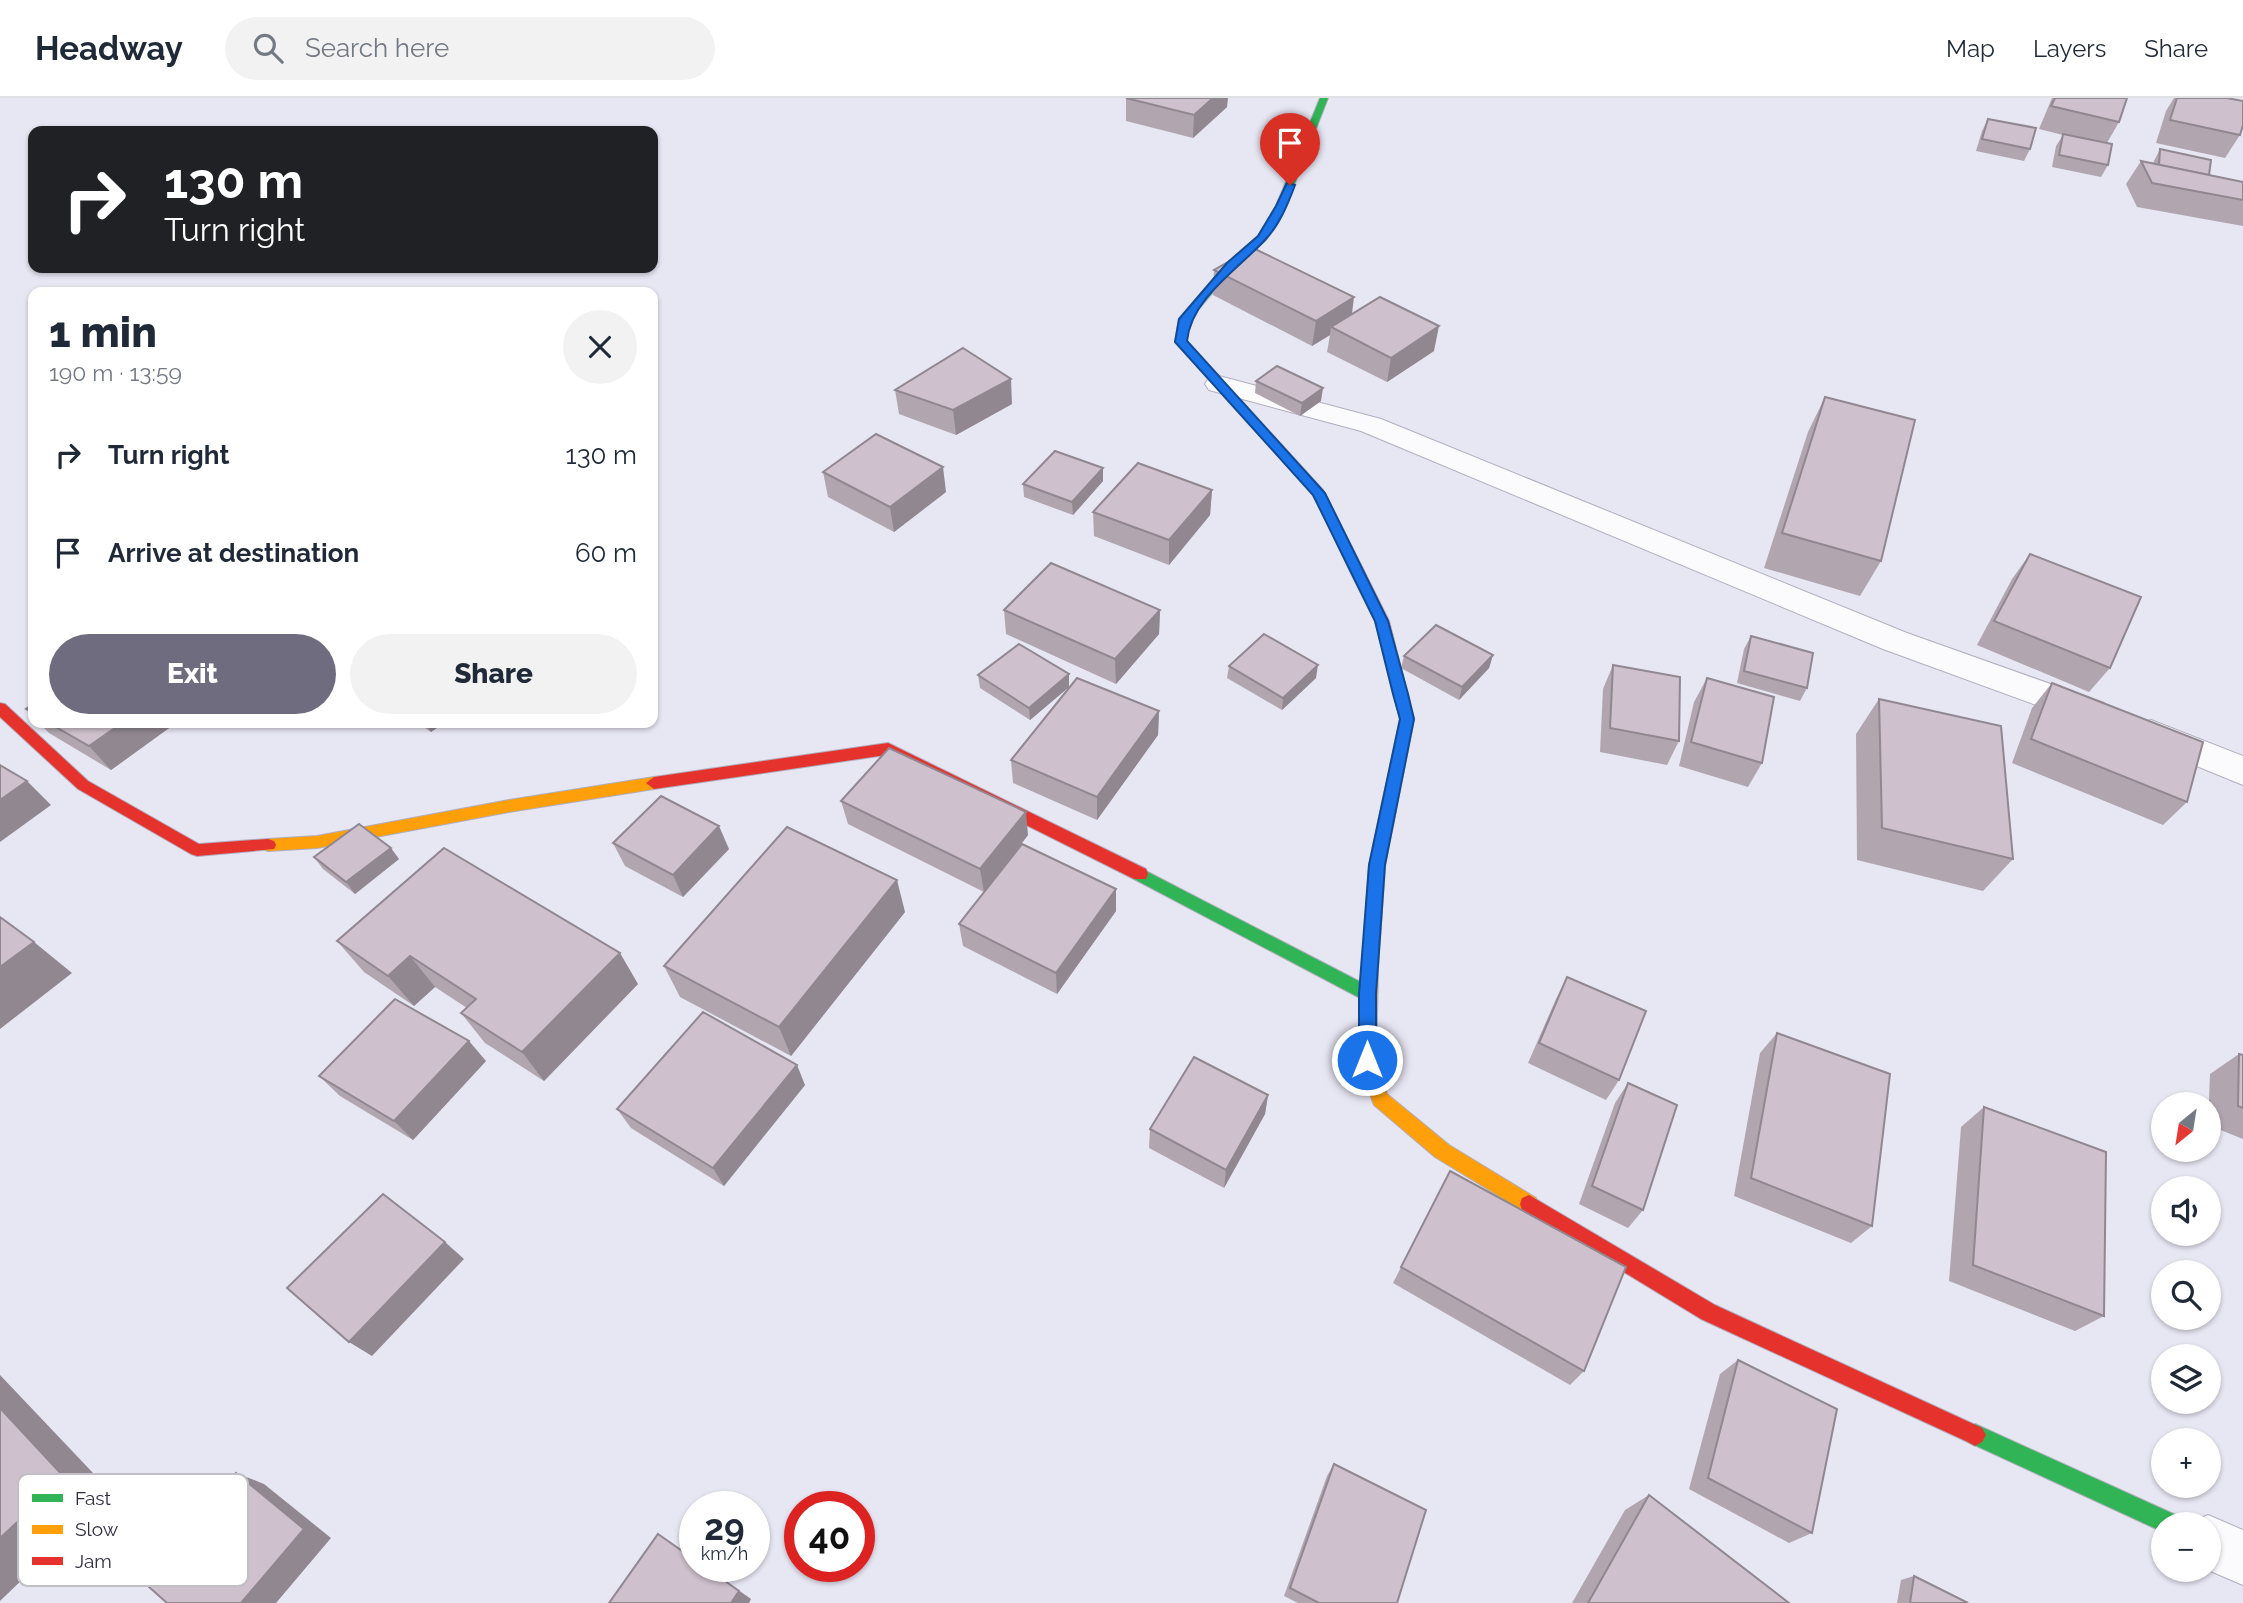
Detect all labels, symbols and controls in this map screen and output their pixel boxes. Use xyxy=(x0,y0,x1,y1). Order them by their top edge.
search box xyxy=(225,17,715,80)
text: Headway xyxy=(35,29,183,68)
icon: search xyxy=(249,29,287,67)
text: Search here xyxy=(305,33,449,63)
text: Map xyxy=(1946,34,1995,63)
text: Layers xyxy=(2033,34,2106,63)
text: Share xyxy=(2144,34,2208,63)
pin xyxy=(1260,113,1320,185)
icon: arrive xyxy=(1271,124,1309,162)
text: 130 m xyxy=(164,152,303,209)
icon: right xyxy=(49,154,140,245)
text: Turn right xyxy=(164,211,305,248)
text: 1 min xyxy=(49,308,157,357)
button: close xyxy=(563,310,637,384)
text: 190 m · 13:59 xyxy=(49,359,182,386)
icon: right xyxy=(49,436,87,474)
text: Turn right xyxy=(108,440,229,470)
text: 130 m xyxy=(566,440,637,470)
icon: arrive xyxy=(49,534,87,572)
text: Arrive at destination xyxy=(108,538,359,568)
text: 60 m xyxy=(575,538,637,568)
button: Exit xyxy=(49,634,336,714)
button: Share xyxy=(350,634,637,714)
position arrow xyxy=(1330,1023,1404,1097)
north arrow xyxy=(2151,1092,2221,1162)
map controls xyxy=(2151,1092,2221,1582)
button: sound xyxy=(2151,1176,2221,1246)
button: search xyxy=(2151,1260,2221,1330)
button: layers xyxy=(2151,1344,2221,1414)
button: + xyxy=(2151,1428,2221,1498)
legend xyxy=(18,1474,248,1586)
text: Fast xyxy=(75,1487,111,1509)
speed limit sign: 40 xyxy=(784,1491,875,1582)
text: 29 xyxy=(704,1507,745,1548)
button: − xyxy=(2151,1512,2221,1582)
text: Slow xyxy=(75,1518,119,1540)
text: km/h xyxy=(701,1543,748,1564)
text: Jam xyxy=(75,1550,112,1572)

